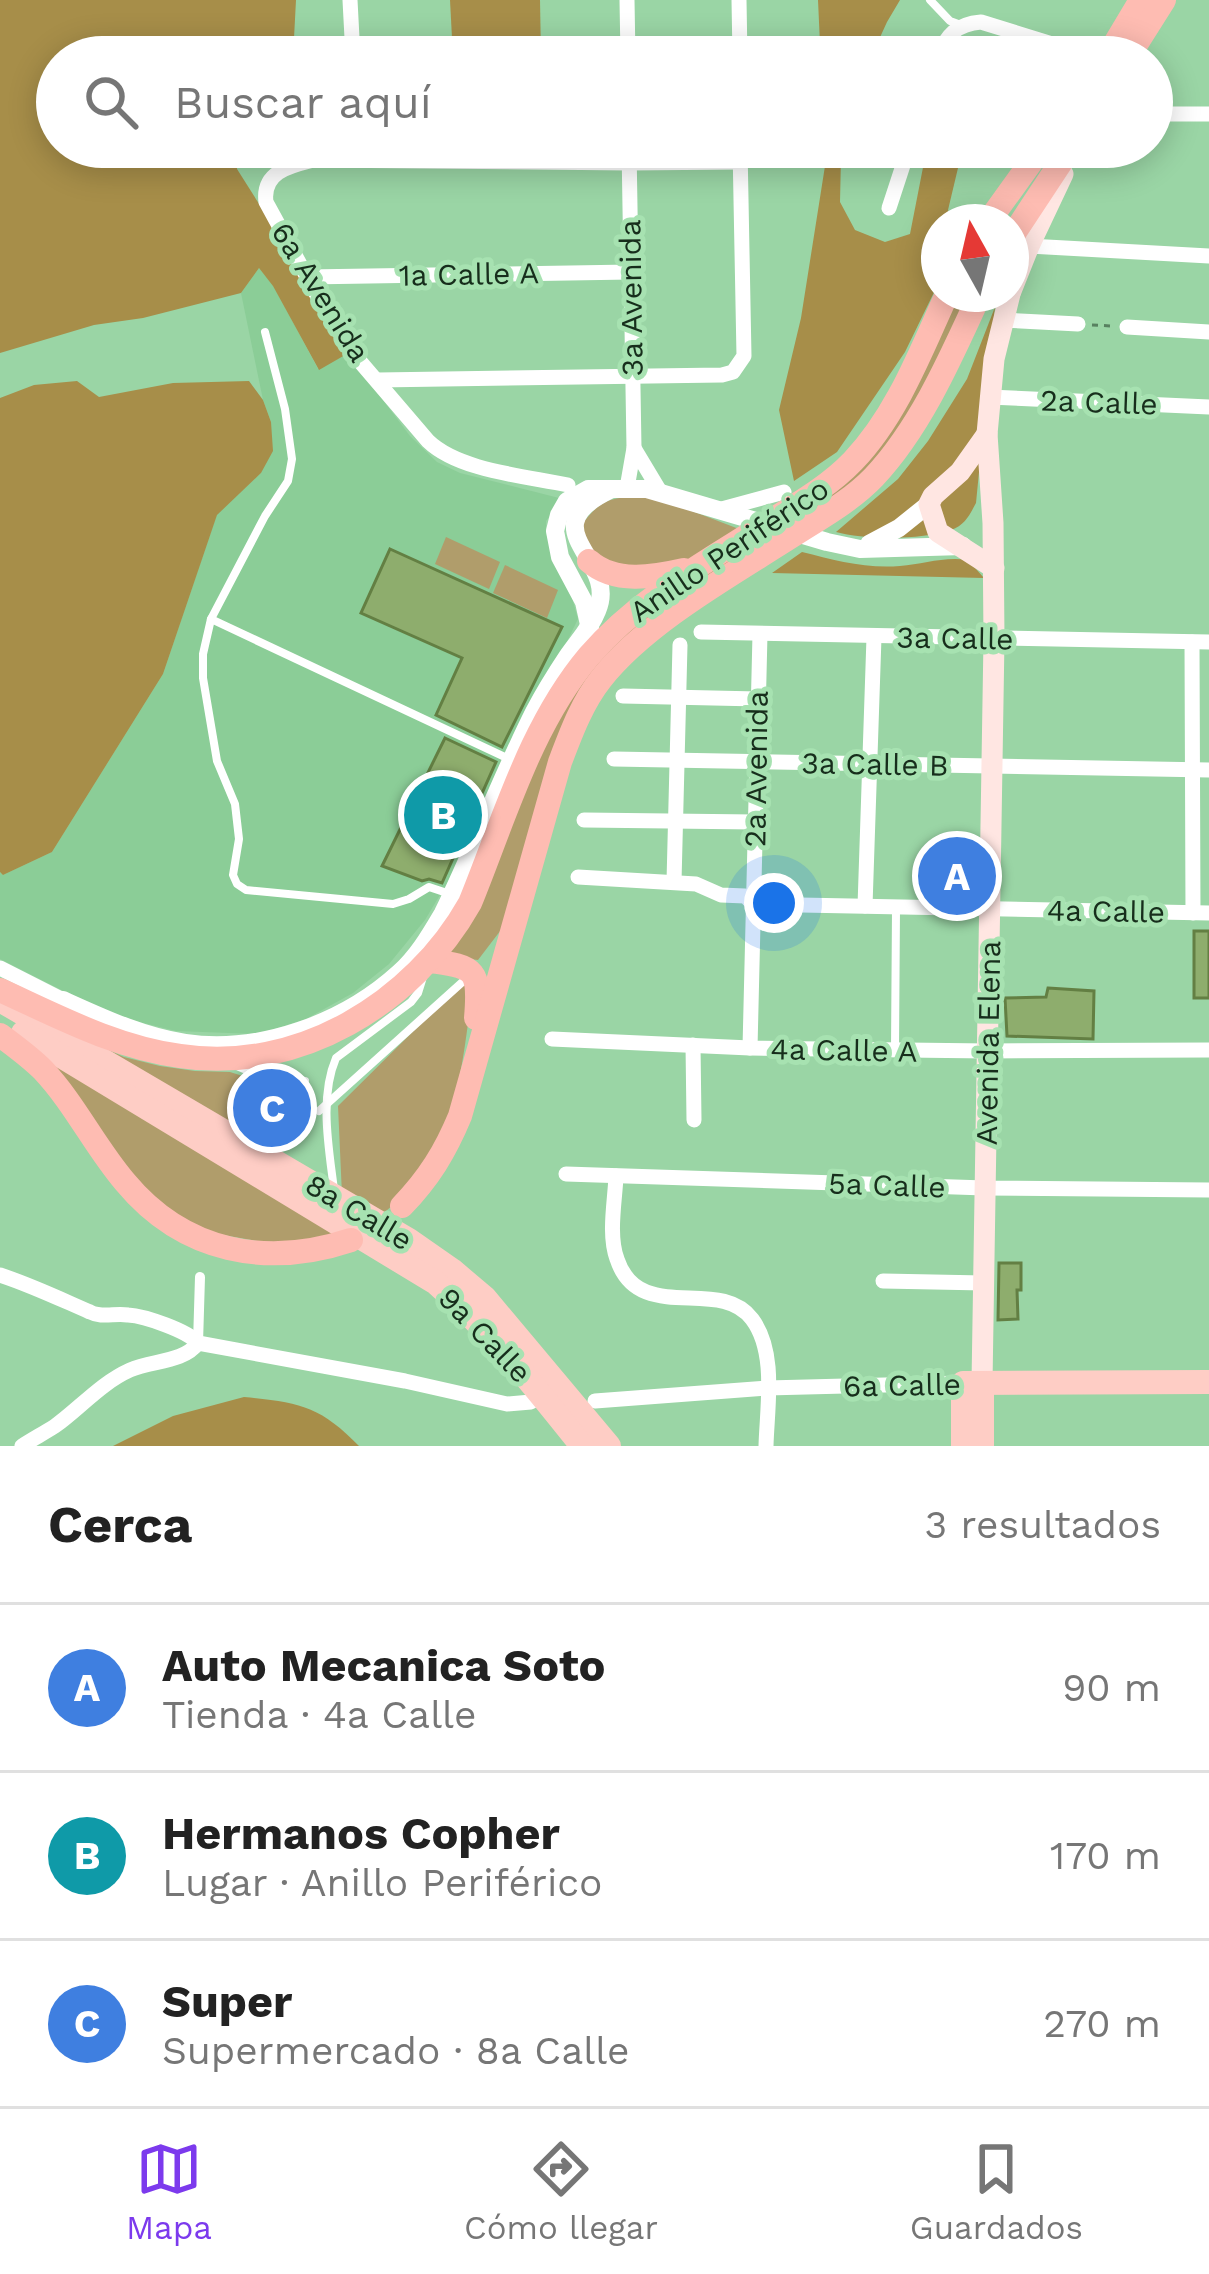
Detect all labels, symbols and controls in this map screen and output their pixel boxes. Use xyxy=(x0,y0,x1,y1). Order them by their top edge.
search box xyxy=(36,36,1173,168)
icon: search xyxy=(78,69,144,135)
text: Buscar aquí xyxy=(174,76,432,129)
north arrow xyxy=(921,204,1029,312)
street label: 6a Avenida xyxy=(264,216,378,368)
street label: 3a Avenida xyxy=(612,219,650,377)
street label: 1a Calle A xyxy=(399,255,540,293)
street label: 2a Calle xyxy=(1040,382,1158,422)
street label: Anillo Periférico xyxy=(623,471,835,629)
street label: 3a Calle xyxy=(896,619,1014,657)
street label: 2a Avenida xyxy=(737,690,775,848)
street label: 3a Calle B xyxy=(801,745,949,783)
pin: B xyxy=(404,770,482,860)
pin: A xyxy=(918,831,996,921)
your location xyxy=(744,873,804,933)
street label: 4a Calle xyxy=(1047,892,1165,930)
street label: Avenida Elena xyxy=(969,940,1007,1146)
street label: 4a Calle A xyxy=(770,1031,918,1069)
pin: C xyxy=(233,1063,311,1153)
street label: 5a Calle xyxy=(828,1165,946,1205)
street label: 8a Calle xyxy=(299,1167,419,1257)
street label: 9a Calle xyxy=(431,1280,539,1390)
street label: 6a Calle xyxy=(843,1366,961,1404)
text: Cerca xyxy=(48,1495,192,1554)
text: 3 resultados xyxy=(925,1502,1161,1547)
text: Auto Mecanica Soto xyxy=(162,1639,606,1692)
text: A xyxy=(74,1665,100,1710)
text: 90 m xyxy=(1062,1665,1161,1710)
text: Tienda · 4a Calle xyxy=(162,1692,477,1737)
text: Hermanos Copher xyxy=(162,1807,560,1860)
text: B xyxy=(74,1833,100,1878)
text: 170 m xyxy=(1050,1833,1161,1878)
text: Lugar · Anillo Periférico xyxy=(162,1860,603,1905)
text: Super xyxy=(162,1975,292,2028)
text: C xyxy=(74,2001,100,2046)
text: 270 m xyxy=(1043,2001,1161,2046)
text: Supermercado · 8a Calle xyxy=(162,2028,630,2073)
tab: Mapa xyxy=(126,2136,212,2247)
tab: Cómo llegar xyxy=(464,2136,658,2247)
tab: Guardados xyxy=(910,2136,1083,2247)

